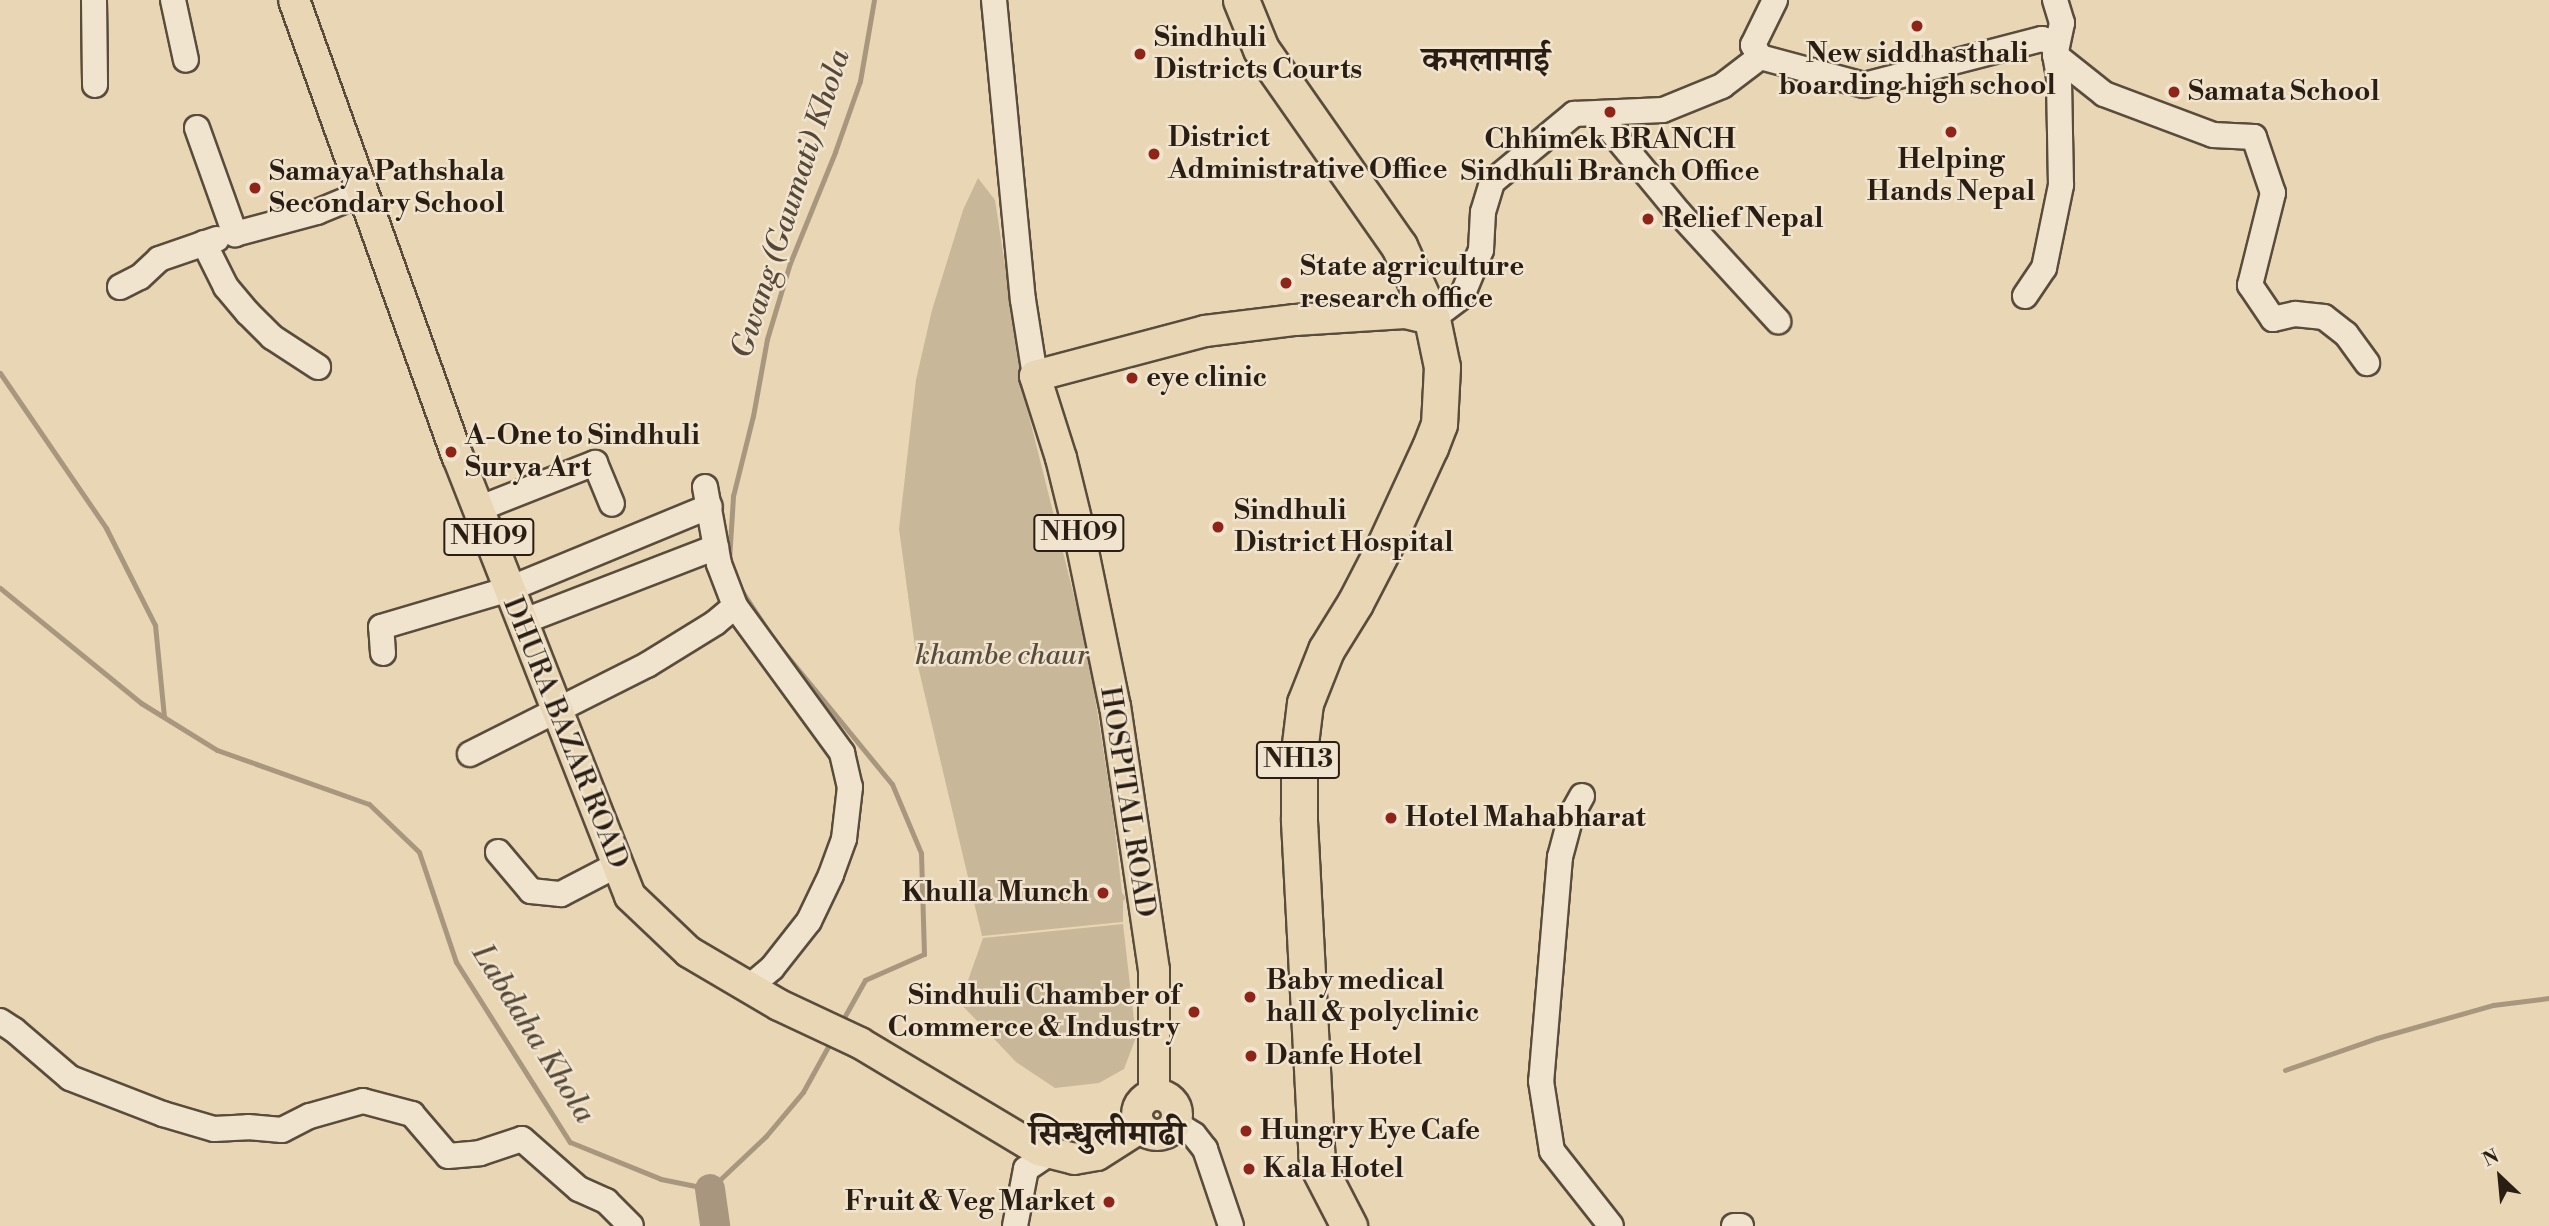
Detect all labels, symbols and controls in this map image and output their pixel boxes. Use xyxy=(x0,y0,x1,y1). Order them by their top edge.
marker: New siddhasthali boarding high school xyxy=(1909,18,1925,34)
place label: Sindhuli Districts Courts xyxy=(1154,21,1362,87)
place label: New siddhasthali boarding high school xyxy=(1778,37,2056,103)
district label: कमलामाई xyxy=(1422,40,1550,82)
water label: Gwang (Gaumati) Khola xyxy=(724,45,858,363)
marker: Sindhuli Districts Courts xyxy=(1132,46,1148,62)
place label: Samata School xyxy=(2188,75,2380,109)
marker: Samata School xyxy=(2166,84,2182,100)
marker: Chhimek BRANCH Sindhuli Branch Office xyxy=(1602,104,1618,120)
place label: District Administrative Office xyxy=(1168,121,1447,187)
place label: Chhimek BRANCH Sindhuli Branch Office xyxy=(1461,123,1759,189)
marker: Helping Hands Nepal xyxy=(1943,124,1959,140)
place label: Helping Hands Nepal xyxy=(1867,143,2035,209)
marker: District Administrative Office xyxy=(1146,146,1162,162)
place label: Samaya Pathshala Secondary School xyxy=(269,155,505,221)
marker: Samaya Pathshala Secondary School xyxy=(247,180,263,196)
place label: Relief Nepal xyxy=(1662,202,1823,236)
marker: Relief Nepal xyxy=(1640,211,1656,227)
place label: State agriculture research office xyxy=(1300,250,1524,316)
marker: State agriculture research office xyxy=(1278,275,1294,291)
place label: eye clinic xyxy=(1146,361,1267,395)
marker: eye clinic xyxy=(1124,370,1140,386)
place label: A-One to Sindhuli Surya Art xyxy=(465,419,700,485)
marker: A-One to Sindhuli Surya Art xyxy=(443,444,459,460)
place label: Sindhuli District Hospital xyxy=(1234,494,1453,560)
road number: NH09 xyxy=(1032,510,1126,555)
road number: NH09 xyxy=(442,514,536,559)
marker: Sindhuli District Hospital xyxy=(1208,517,1228,537)
street label: DHURA BAZAR ROAD xyxy=(495,592,635,874)
park label: khambe chaur xyxy=(915,639,1089,673)
street label: HOSPITAL ROAD xyxy=(1092,684,1162,920)
road number: NH13 xyxy=(1254,738,1342,782)
place label: Hotel Mahabharat xyxy=(1405,801,1646,835)
marker: Hotel Mahabharat xyxy=(1383,810,1399,826)
place label: Khulla Munch xyxy=(902,876,1089,910)
marker: Khulla Munch xyxy=(1095,885,1111,901)
water label: Labdaha Khola xyxy=(464,938,602,1130)
place label: Baby medical hall & polyclinic xyxy=(1266,964,1479,1030)
place label: Sindhuli Chamber of Commerce & Industry xyxy=(888,979,1180,1045)
marker: Baby medical hall & polyclinic xyxy=(1240,987,1260,1007)
marker: Sindhuli Chamber of Commerce & Industry xyxy=(1186,1004,1202,1020)
place label: Danfe Hotel xyxy=(1265,1039,1422,1073)
marker: Danfe Hotel xyxy=(1243,1048,1259,1064)
district label: सिन्धुलीमाढी xyxy=(1029,1114,1185,1156)
place label: Hungry Eye Cafe xyxy=(1260,1114,1480,1148)
marker: Hungry Eye Cafe xyxy=(1238,1123,1254,1139)
north arrow xyxy=(2465,1142,2535,1212)
text: N xyxy=(2479,1144,2503,1172)
place label: Kala Hotel xyxy=(1263,1152,1404,1186)
marker: Kala Hotel xyxy=(1241,1161,1257,1177)
place label: Fruit & Veg Market xyxy=(845,1185,1095,1219)
marker: Fruit & Veg Market xyxy=(1101,1194,1117,1210)

